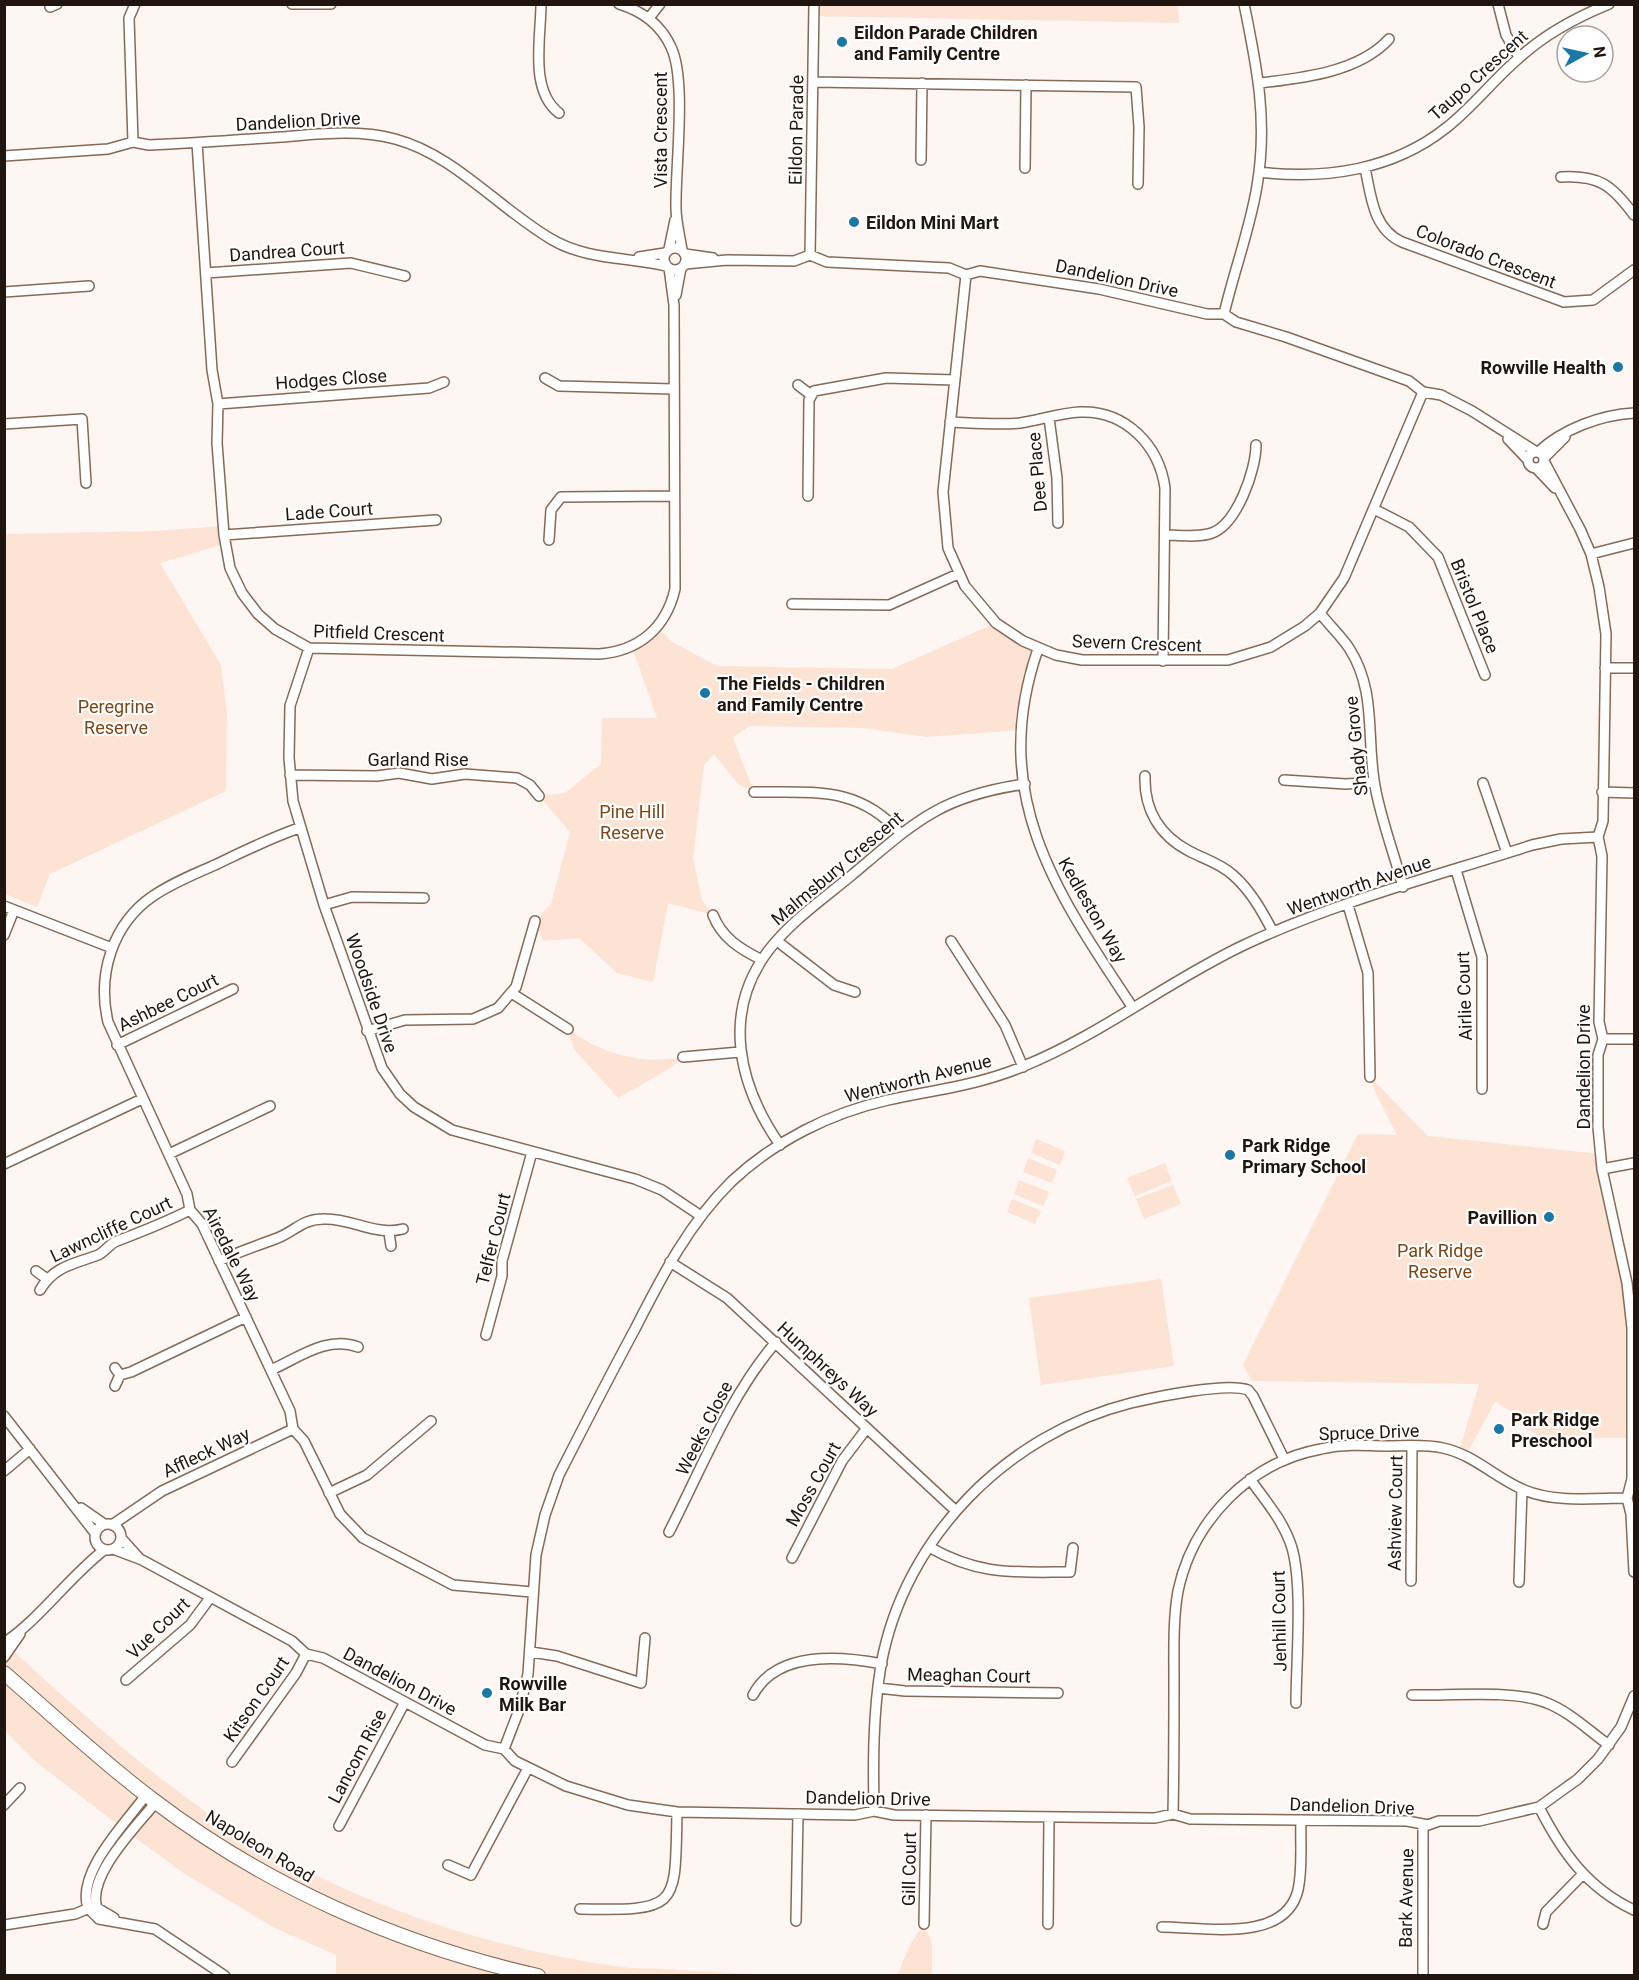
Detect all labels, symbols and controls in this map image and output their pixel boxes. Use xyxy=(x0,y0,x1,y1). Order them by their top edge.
place label: Eildon Parade Children and Family Centre xyxy=(854,22,1038,64)
north arrow xyxy=(1555,24,1615,84)
street label: Taupo Crescent xyxy=(1424,25,1532,125)
marker: Eildon Parade Children and Family Centre xyxy=(835,35,849,49)
text: N xyxy=(1589,45,1610,59)
street label: Vista Crescent xyxy=(650,72,671,188)
street label: Eildon Parade xyxy=(785,75,807,185)
street label: Dandelion Drive xyxy=(235,107,361,135)
place label: Eildon Mini Mart xyxy=(866,212,999,233)
marker: Eildon Mini Mart xyxy=(847,215,861,229)
street label: Colorado Crescent xyxy=(1413,220,1559,292)
street label: Dandrea Court xyxy=(229,236,346,266)
street label: Dandelion Drive xyxy=(1054,255,1180,301)
place label: Rowville Health xyxy=(1480,357,1606,378)
marker: Rowville Health xyxy=(1611,360,1625,374)
street label: Hodges Close xyxy=(274,365,388,393)
street label: Dee Place xyxy=(1023,431,1051,513)
street label: Lade Court xyxy=(284,497,374,525)
street label: Bristol Place xyxy=(1446,556,1504,656)
street label: Pitfield Crescent xyxy=(313,620,445,646)
street label: Severn Crescent xyxy=(1072,630,1202,656)
place label: The Fields - Children and Family Centre xyxy=(717,673,885,715)
marker: The Fields - Children and Family Centre xyxy=(698,686,712,700)
street label: Shady Grove xyxy=(1340,695,1372,797)
park label: Peregrine Reserve xyxy=(78,696,154,738)
street label: Garland Rise xyxy=(367,749,469,770)
park label: Pine Hill Reserve xyxy=(599,801,665,843)
street label: Malmsbury Crescent xyxy=(767,807,907,929)
street label: Wentworth Avenue xyxy=(1284,851,1434,919)
street label: Kedleston Way xyxy=(1054,854,1132,967)
street label: Woodside Drive xyxy=(342,931,402,1055)
street label: Airlie Court xyxy=(1452,951,1476,1041)
street label: Ashbee Court xyxy=(114,969,222,1035)
street label: Dandelion Drive xyxy=(1573,1004,1594,1130)
street label: Wentworth Avenue xyxy=(842,1050,994,1106)
place label: Park Ridge Primary School xyxy=(1242,1135,1366,1177)
marker: Park Ridge Primary School xyxy=(1223,1148,1237,1162)
street label: Telfer Court xyxy=(471,1191,515,1287)
street label: Lawncliffe Court xyxy=(47,1192,175,1266)
street label: Airedale Way xyxy=(199,1203,265,1305)
place label: Pavillion xyxy=(1468,1207,1537,1228)
marker: Pavillion xyxy=(1542,1210,1556,1224)
park label: Park Ridge Reserve xyxy=(1397,1240,1483,1282)
street label: Humphreys Way xyxy=(773,1317,883,1421)
street label: Weeks Close xyxy=(671,1377,737,1479)
place label: Park Ridge Preschool xyxy=(1511,1409,1600,1451)
street label: Spruce Drive xyxy=(1318,1420,1420,1444)
marker: Park Ridge Preschool xyxy=(1492,1422,1506,1436)
street label: Affleck Way xyxy=(159,1423,253,1481)
street label: Moss Court xyxy=(781,1438,845,1530)
street label: Ashview Court xyxy=(1383,1455,1407,1571)
street label: Jenhill Court xyxy=(1268,1570,1290,1672)
street label: Vue Court xyxy=(122,1593,194,1663)
street label: Dandelion Drive xyxy=(340,1642,460,1720)
street label: Kitson Court xyxy=(219,1652,293,1746)
street label: Meaghan Court xyxy=(907,1663,1031,1687)
place label: Rowville Milk Bar xyxy=(499,1673,567,1715)
marker: Rowville Milk Bar xyxy=(480,1686,494,1700)
street label: Lancom Rise xyxy=(323,1705,391,1807)
street label: Dandelion Drive xyxy=(805,1786,931,1810)
street label: Dandelion Drive xyxy=(1289,1793,1415,1819)
street label: Napoleon Road xyxy=(202,1805,318,1887)
street label: Gill Court xyxy=(898,1832,920,1906)
street label: Bark Avenue xyxy=(1395,1848,1417,1948)

